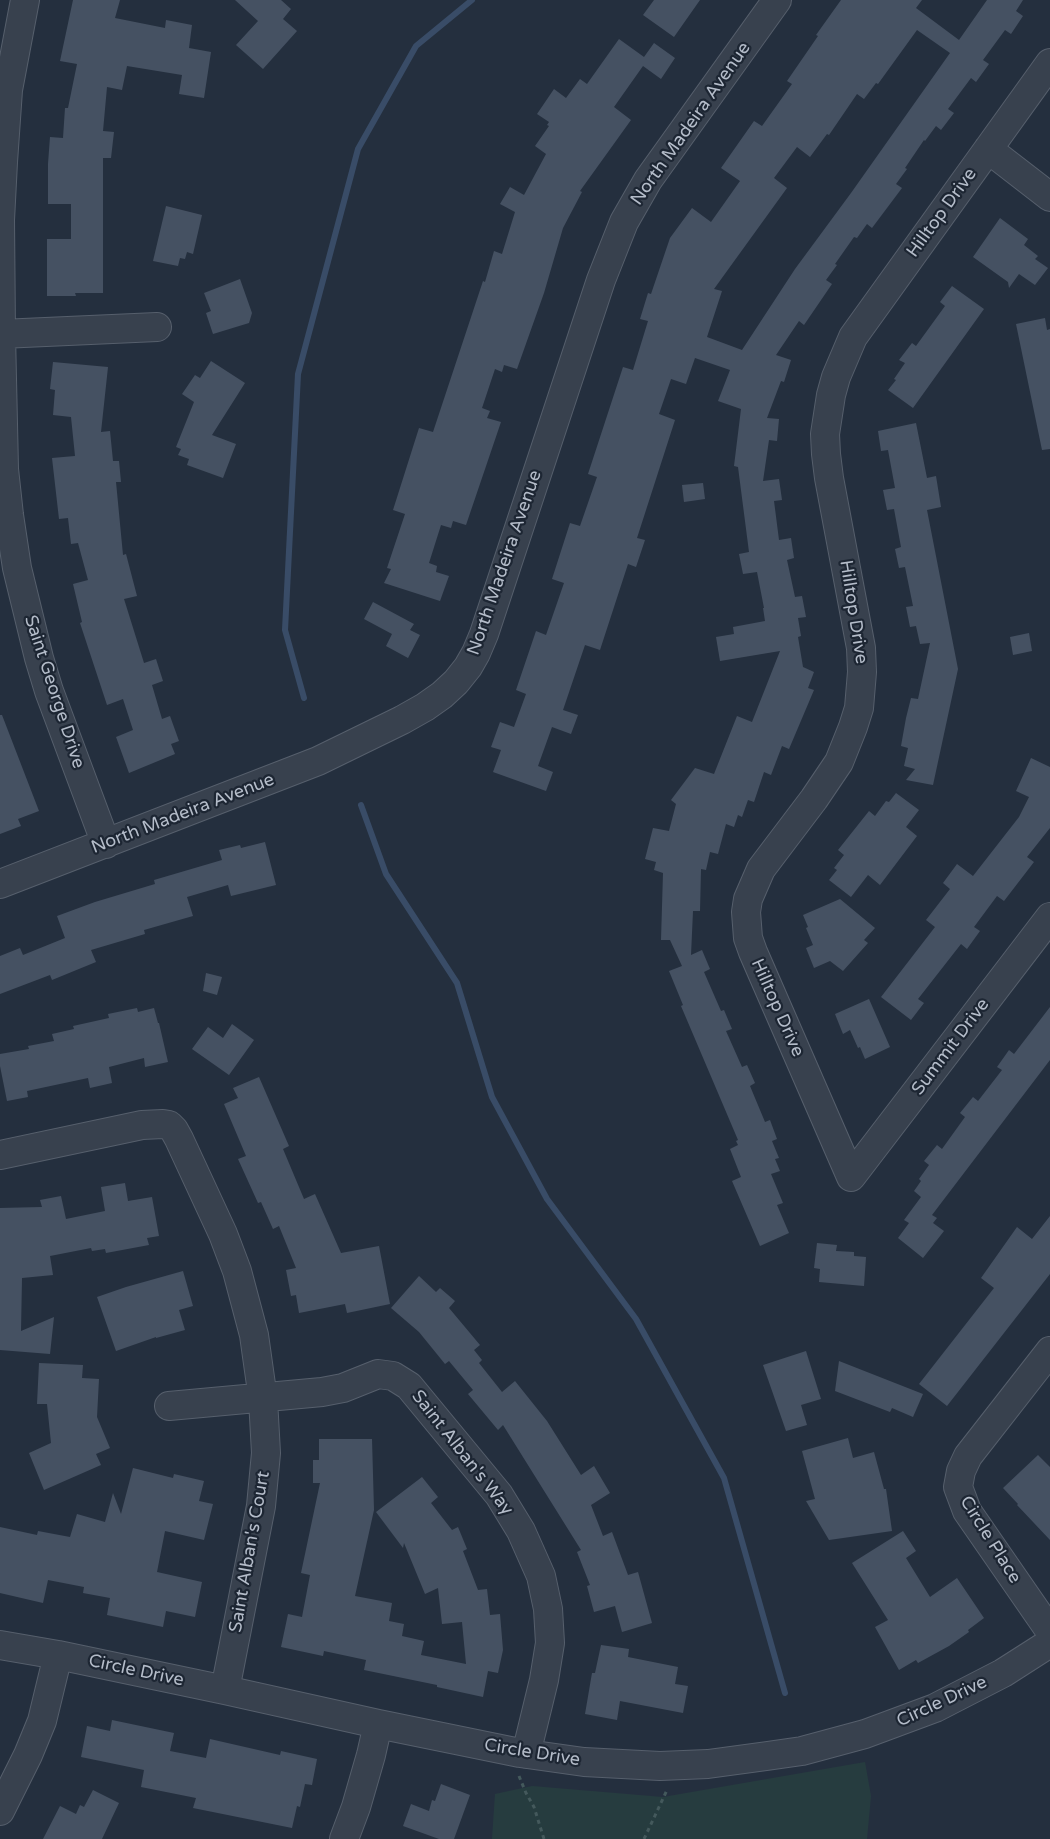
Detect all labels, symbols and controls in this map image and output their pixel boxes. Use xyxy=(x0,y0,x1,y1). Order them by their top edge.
street label: North Madeira Avenue xyxy=(626,38,756,210)
street label: Hilltop Drive xyxy=(902,164,982,262)
street label: North Madeira Avenue xyxy=(463,468,547,658)
street label: Hilltop Drive xyxy=(834,558,872,666)
street label: Saint George Drive xyxy=(19,613,89,771)
street label: North Madeira Avenue xyxy=(88,769,278,859)
street label: Hilltop Drive xyxy=(746,956,808,1060)
street label: Summit Drive xyxy=(908,994,994,1100)
street label: Saint Alban's Way xyxy=(407,1386,517,1520)
street label: Saint Alban's Court xyxy=(225,1470,275,1634)
street label: Circle Place xyxy=(955,1492,1025,1588)
street label: Circle Drive xyxy=(86,1650,186,1692)
street label: Circle Drive xyxy=(894,1672,990,1732)
street label: Circle Drive xyxy=(482,1735,582,1771)

